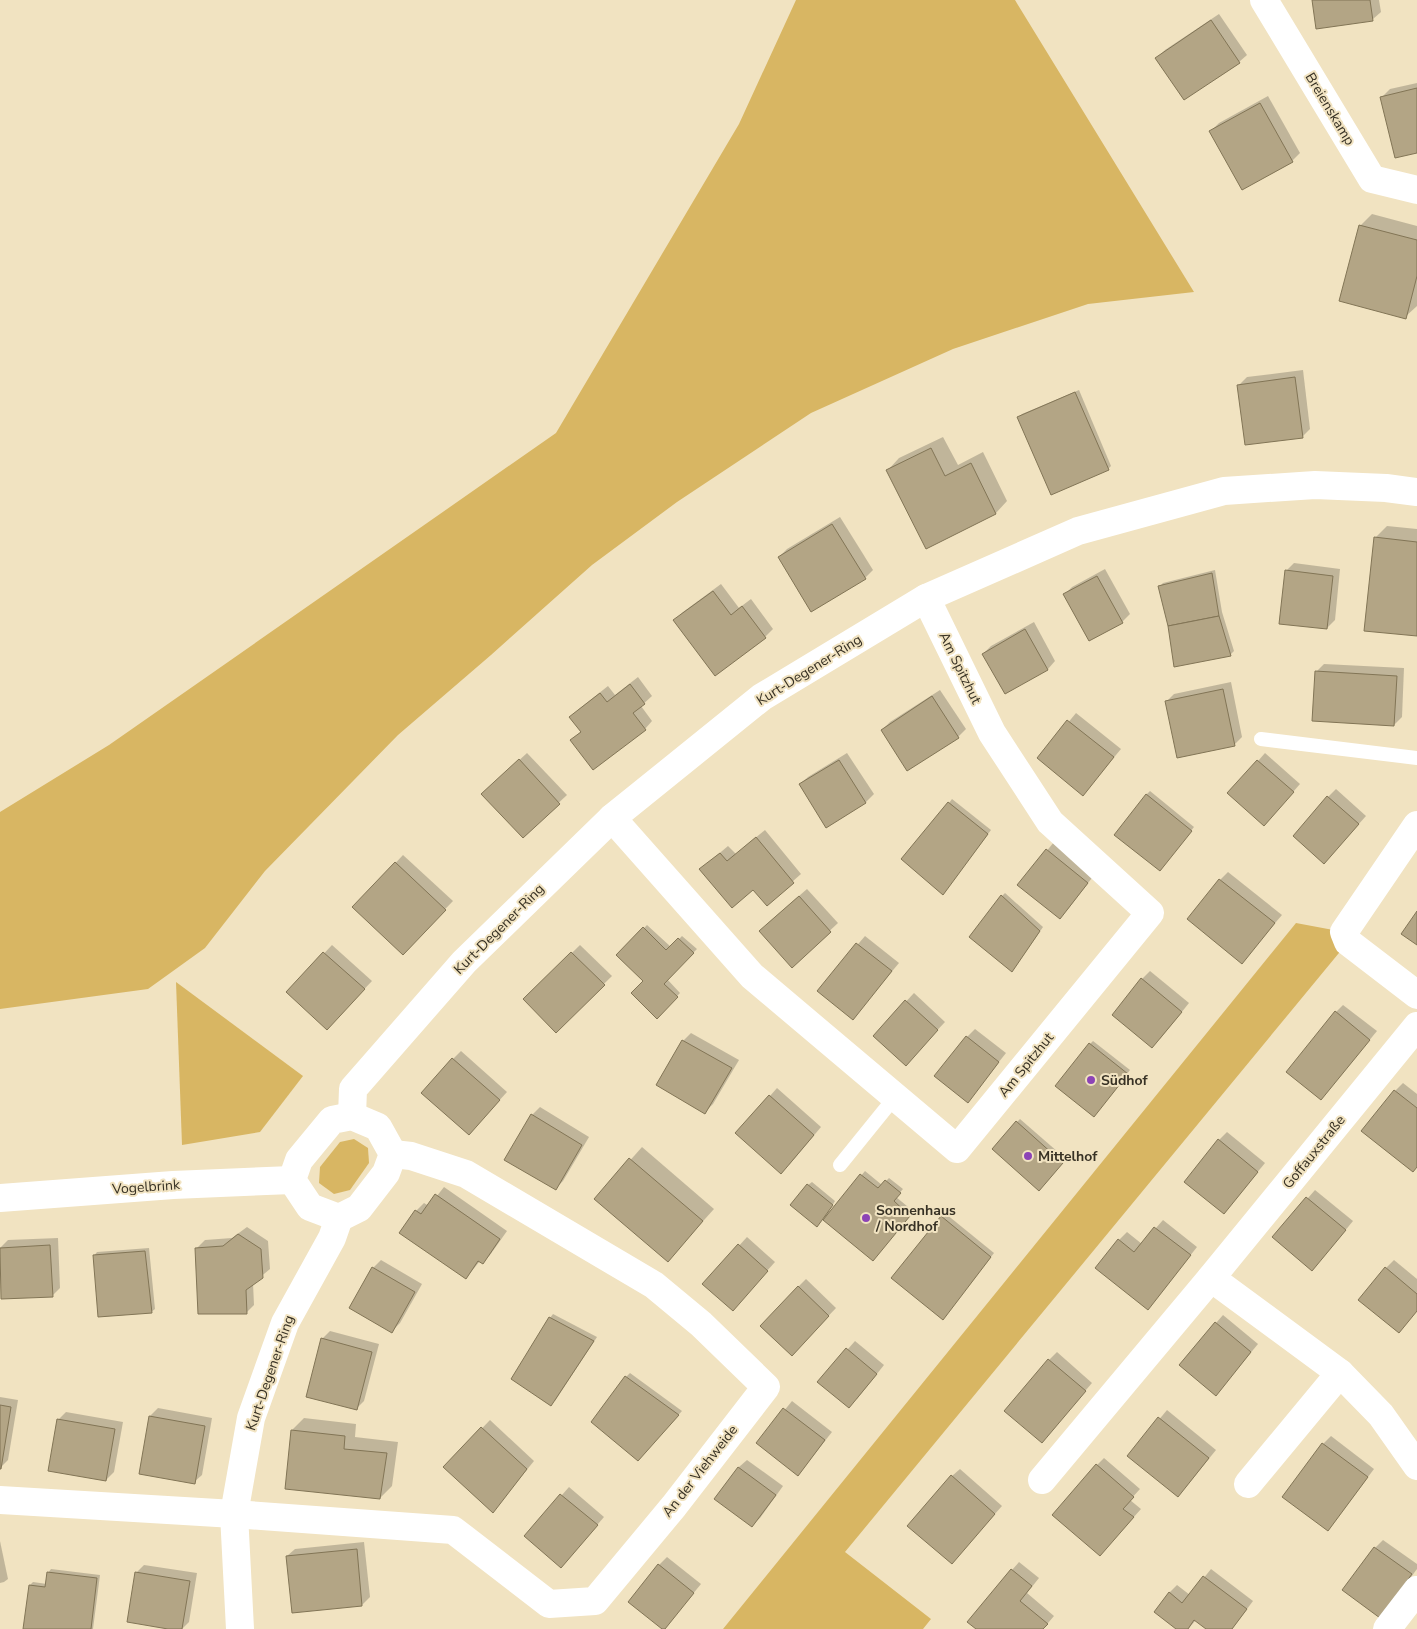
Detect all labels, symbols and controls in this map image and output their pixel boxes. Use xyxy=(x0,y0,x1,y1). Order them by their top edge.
street label: Breienskamp xyxy=(1301,69,1359,149)
street label: Am Spitzhut xyxy=(934,629,986,707)
street label: Kurt-Degener-Ring xyxy=(753,630,865,710)
street label: Kurt-Degener-Ring xyxy=(450,880,548,978)
street label: Am Spitzhut xyxy=(994,1029,1058,1101)
place label: Südhof xyxy=(1101,1071,1149,1090)
marker: Südhof xyxy=(1085,1074,1097,1086)
street label: Goffauxstraße xyxy=(1278,1111,1350,1193)
place label: Mittelhof xyxy=(1038,1147,1098,1166)
marker: Mittelhof xyxy=(1022,1150,1034,1162)
street label: Vogelbrink xyxy=(111,1175,181,1199)
place label: Sonnenhaus / Nordhof xyxy=(875,1201,956,1236)
marker: Sonnenhaus / Nordhof xyxy=(860,1212,872,1224)
street label: Kurt-Degener-Ring xyxy=(241,1313,299,1433)
street label: An der Viehweide xyxy=(658,1421,742,1521)

